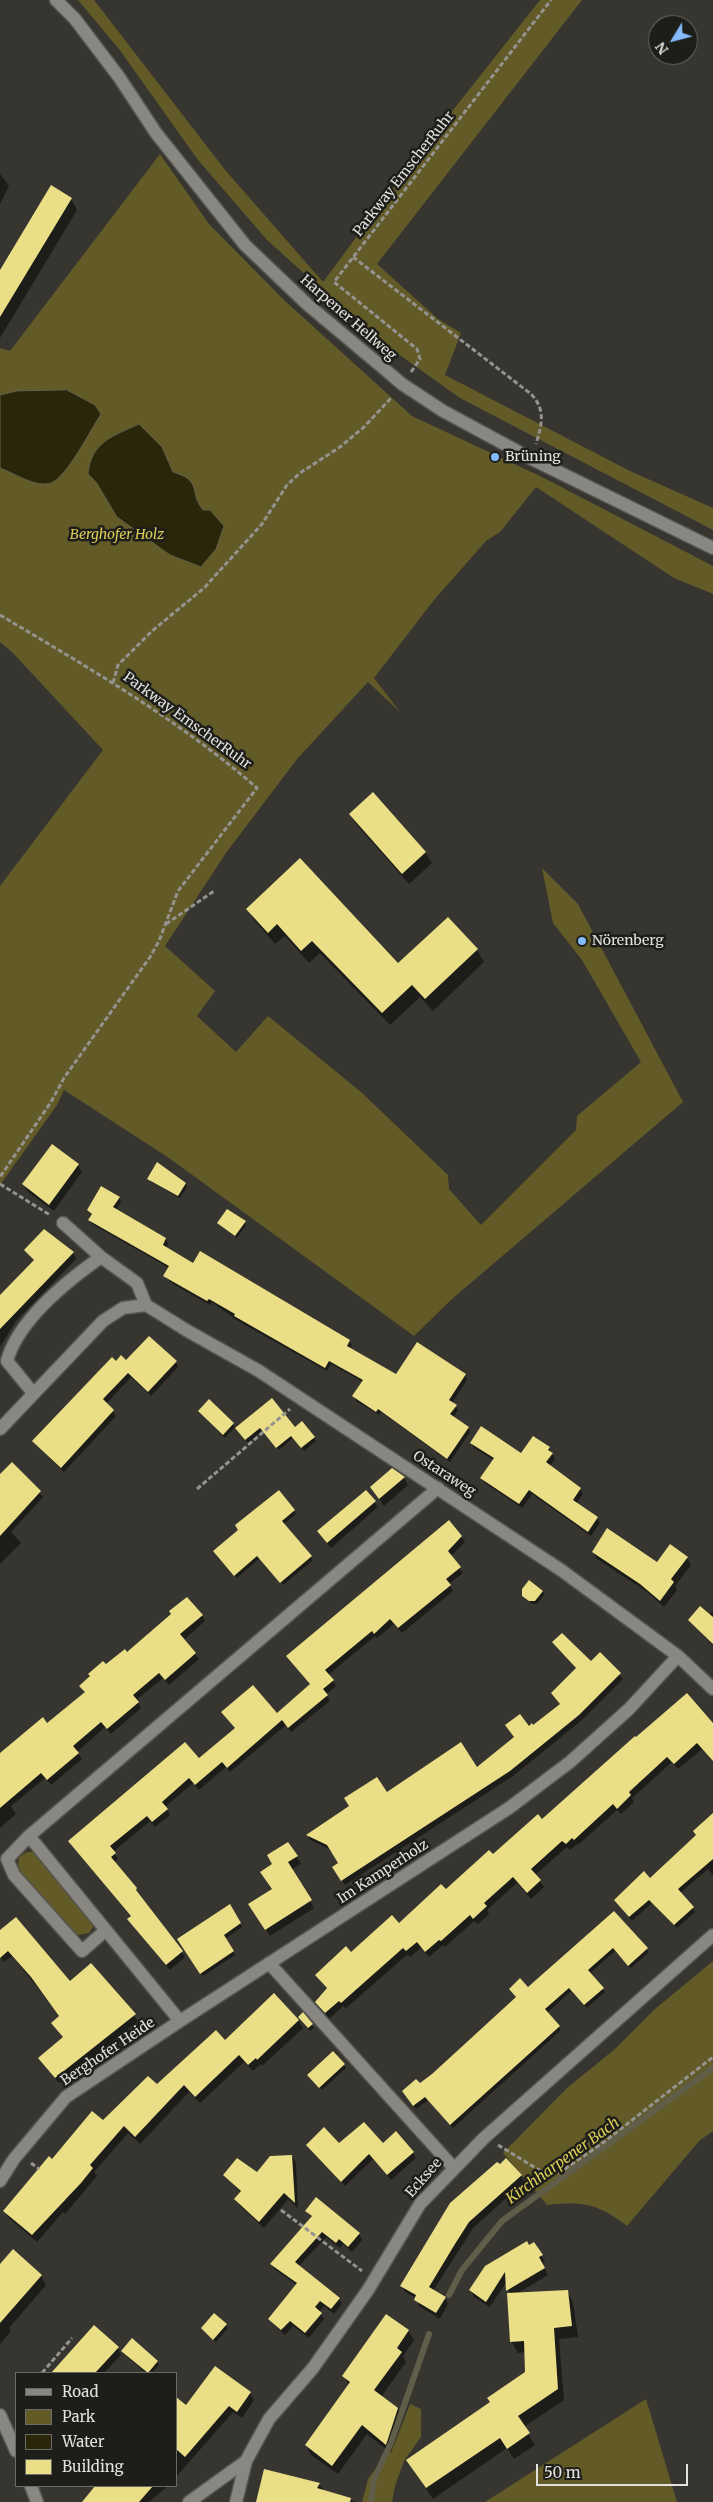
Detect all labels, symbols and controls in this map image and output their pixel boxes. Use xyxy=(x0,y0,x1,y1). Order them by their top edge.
north arrow xyxy=(648,15,698,65)
text: N xyxy=(651,39,672,58)
street label: Parkway EmscherRuhr xyxy=(350,108,458,240)
street label: Harpener Hellweg xyxy=(296,272,400,364)
place label: Brüning xyxy=(505,449,561,465)
marker: Brüning xyxy=(489,451,501,463)
park label: Berghofer Holz xyxy=(70,527,164,543)
street label: Parkway EmscherRuhr xyxy=(120,669,254,773)
place label: Nörenberg xyxy=(592,933,664,949)
marker: Nörenberg xyxy=(576,935,588,947)
street label: Ostaraweg xyxy=(410,1448,478,1500)
street label: Im Kamperholz xyxy=(334,1836,432,1908)
street label: Berghofer Heide xyxy=(58,2014,158,2090)
water label: Kirchharpener Bach xyxy=(503,2114,623,2208)
street label: Ecksee xyxy=(402,2155,446,2201)
legend xyxy=(15,2372,178,2487)
text: Road xyxy=(62,2382,98,2401)
text: Park xyxy=(62,2407,95,2426)
text: Water xyxy=(62,2432,104,2451)
scale bar xyxy=(538,2454,690,2486)
text: Building xyxy=(62,2457,124,2476)
text: 50 m xyxy=(544,2463,581,2482)

